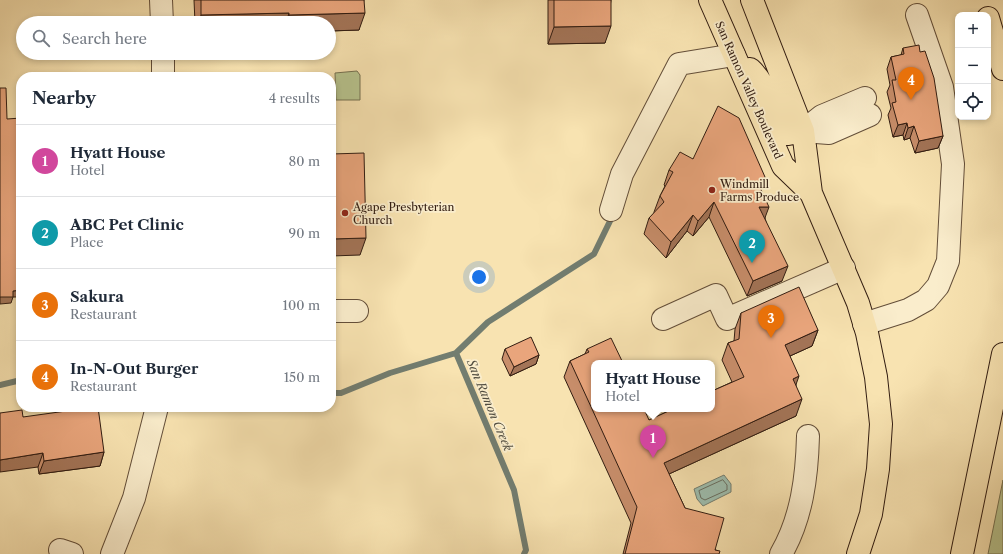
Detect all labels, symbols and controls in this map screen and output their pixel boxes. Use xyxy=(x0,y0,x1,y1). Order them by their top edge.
map controls xyxy=(955,12,991,120)
button: + xyxy=(955,12,991,48)
search box xyxy=(16,16,336,60)
street label: San Ramon Valley Boulevard xyxy=(712,19,786,161)
icon: search xyxy=(30,27,52,49)
text: Search here xyxy=(62,29,147,48)
button: − xyxy=(955,48,991,84)
pin: 4 xyxy=(898,67,924,100)
button: locate xyxy=(955,84,991,120)
text: Nearby xyxy=(32,88,96,108)
text: 4 results xyxy=(269,90,320,106)
text: Hyatt House xyxy=(70,143,166,162)
text: 1 xyxy=(42,153,48,169)
text: 80 m xyxy=(288,153,320,169)
text: Hotel xyxy=(70,162,105,178)
place label: Windmill Farms Produce xyxy=(719,177,799,204)
marker: Windmill Farms Produce xyxy=(707,185,717,195)
place label: Agape Presbyterian Church xyxy=(352,200,455,227)
marker: Agape Presbyterian Church xyxy=(340,208,350,218)
text: ABC Pet Clinic xyxy=(70,215,184,234)
text: 2 xyxy=(41,225,49,241)
text: 90 m xyxy=(289,225,320,241)
pin: 2 xyxy=(739,230,765,263)
text: Place xyxy=(70,234,103,250)
your location xyxy=(469,267,489,287)
text: Sakura xyxy=(70,287,124,306)
text: 3 xyxy=(41,297,49,313)
text: 100 m xyxy=(282,297,320,313)
pin: 3 xyxy=(758,305,784,338)
text: Restaurant xyxy=(70,306,137,322)
water label: San Ramon Creek xyxy=(464,356,516,454)
text: In-N-Out Burger xyxy=(70,359,198,378)
popup xyxy=(591,360,715,412)
text: 4 xyxy=(41,369,49,385)
text: 150 m xyxy=(284,369,320,385)
text: Hyatt House xyxy=(605,369,701,388)
text: Restaurant xyxy=(70,378,137,394)
text: Hotel xyxy=(605,388,640,404)
pin: 1 xyxy=(640,425,666,458)

